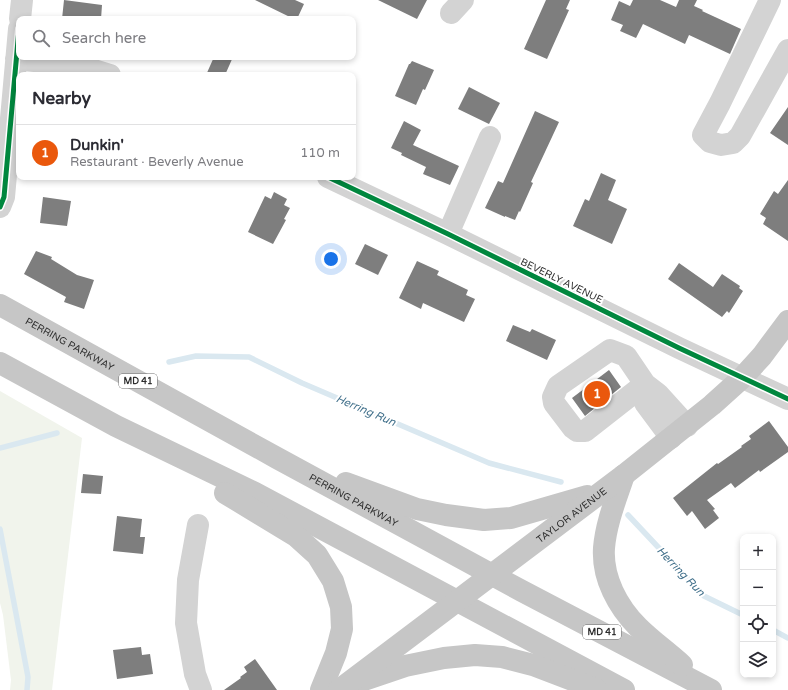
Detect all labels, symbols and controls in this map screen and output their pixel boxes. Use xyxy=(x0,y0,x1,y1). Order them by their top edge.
search box xyxy=(16,16,356,60)
icon: search xyxy=(30,27,52,49)
text: Search here xyxy=(62,29,146,47)
text: Nearby xyxy=(32,88,91,109)
text: Dunkin' xyxy=(70,136,124,154)
text: 1 xyxy=(41,145,49,161)
text: 110 m xyxy=(300,145,340,161)
text: Restaurant · Beverly Avenue xyxy=(70,154,244,170)
your location xyxy=(321,249,341,269)
street label: BEVERLY AVENUE xyxy=(519,256,605,306)
street label: PERRING PARKWAY xyxy=(23,315,116,374)
road number: MD 41 xyxy=(119,374,157,388)
pin: 1 xyxy=(584,379,610,409)
water label: Herring Run xyxy=(334,392,398,429)
street label: PERRING PARKWAY xyxy=(307,472,401,530)
street label: TAYLOR AVENUE xyxy=(534,485,609,546)
map controls xyxy=(740,534,776,678)
button: + xyxy=(740,534,776,570)
water label: Herring Run xyxy=(654,544,707,599)
button: − xyxy=(740,570,776,606)
button: locate xyxy=(740,606,776,642)
road number: MD 41 xyxy=(583,625,621,639)
button: layers xyxy=(740,642,776,678)

